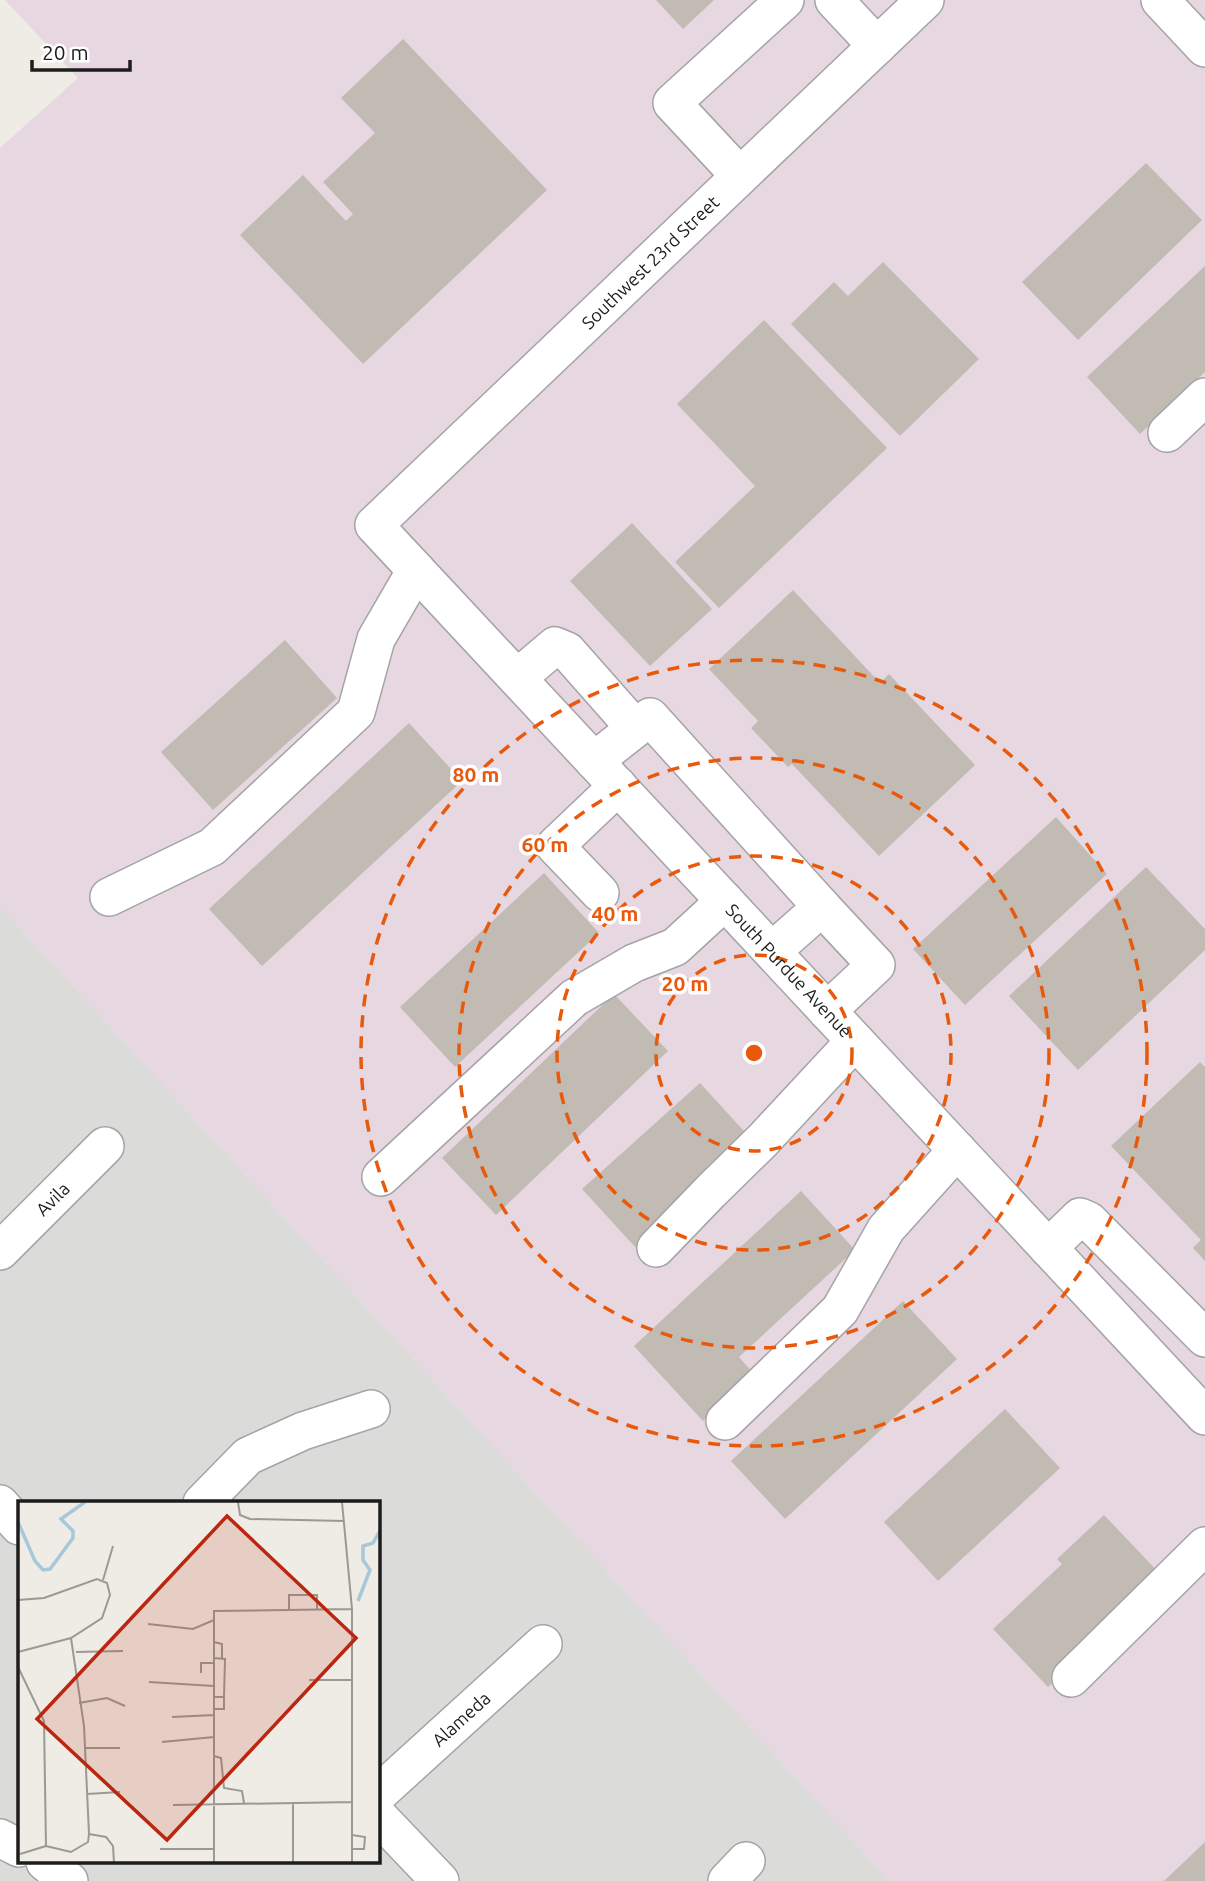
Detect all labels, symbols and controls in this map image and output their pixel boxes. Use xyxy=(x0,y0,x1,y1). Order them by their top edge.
scale bar xyxy=(32,28,130,72)
text: 20 m xyxy=(42,40,89,64)
street label: Southwest 23rd Street xyxy=(577,191,723,333)
text: 80 m xyxy=(453,762,499,786)
text: 60 m xyxy=(522,832,568,856)
street label: South Purdue Avenue xyxy=(722,899,856,1041)
text: 40 m xyxy=(592,901,638,925)
text: 20 m xyxy=(662,971,708,995)
centre of rings xyxy=(742,1041,766,1065)
street label: Avila xyxy=(32,1178,73,1219)
inset map xyxy=(18,1501,380,1864)
street label: Alameda xyxy=(428,1687,494,1750)

